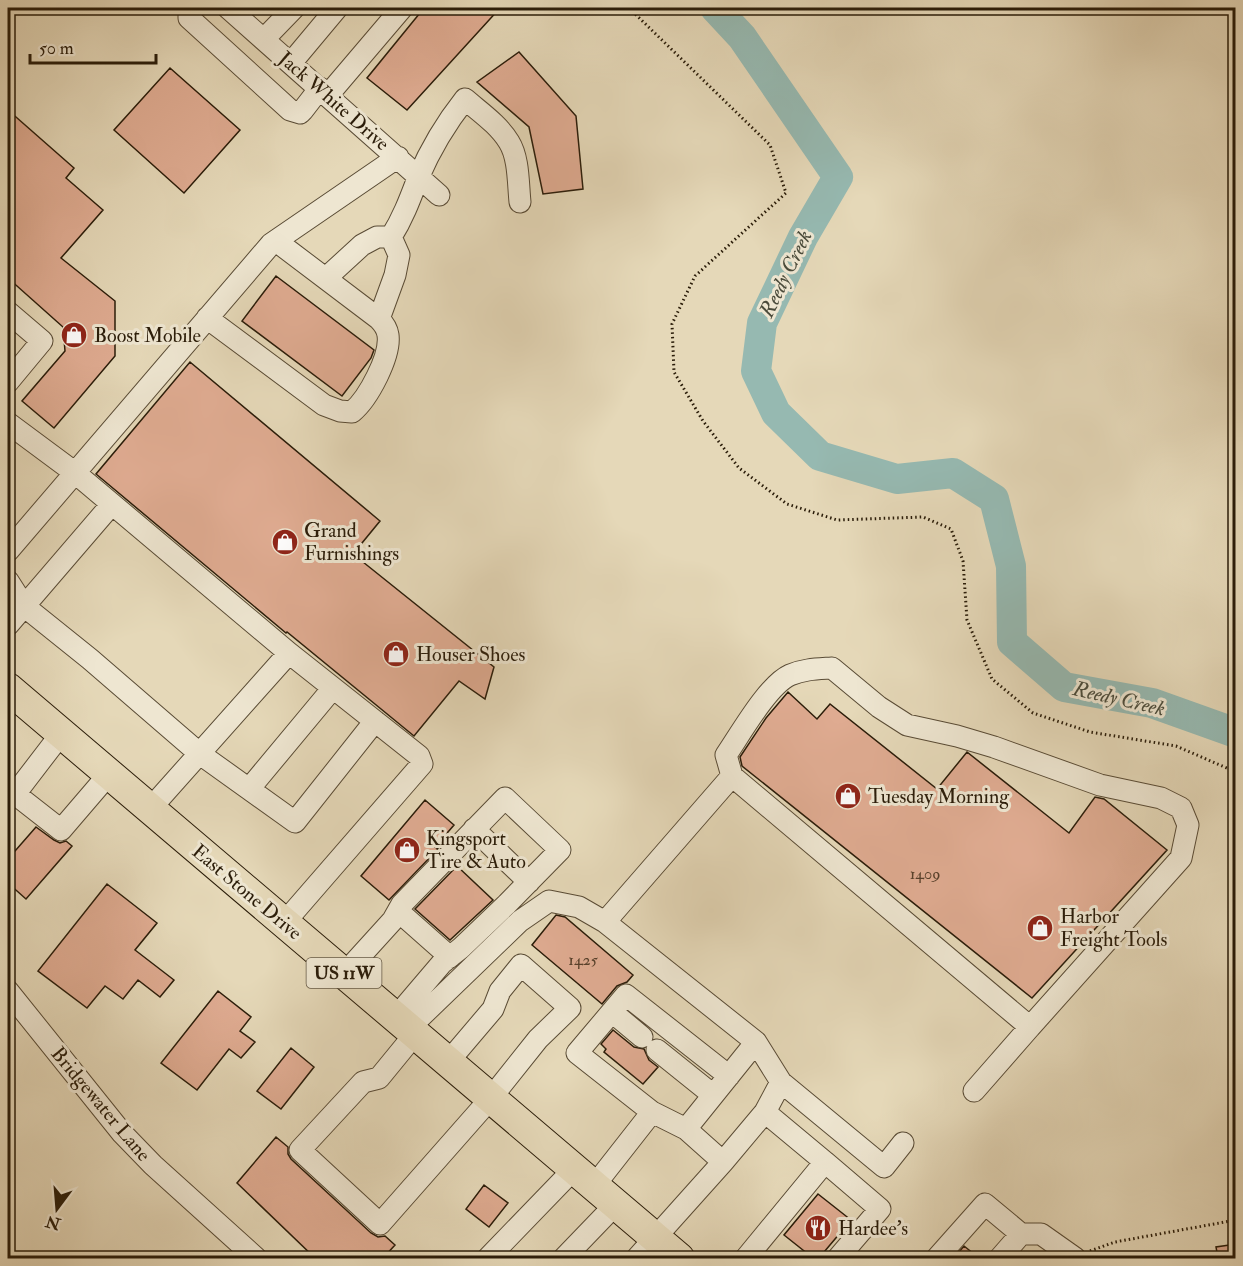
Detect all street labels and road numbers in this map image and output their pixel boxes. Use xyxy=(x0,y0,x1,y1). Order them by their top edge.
street label: Jack White Drive xyxy=(273,45,395,156)
street label: East Stone Drive xyxy=(187,839,307,945)
road number: US 11W xyxy=(306,958,382,988)
street label: Bridgewater Lane xyxy=(46,1042,156,1166)

